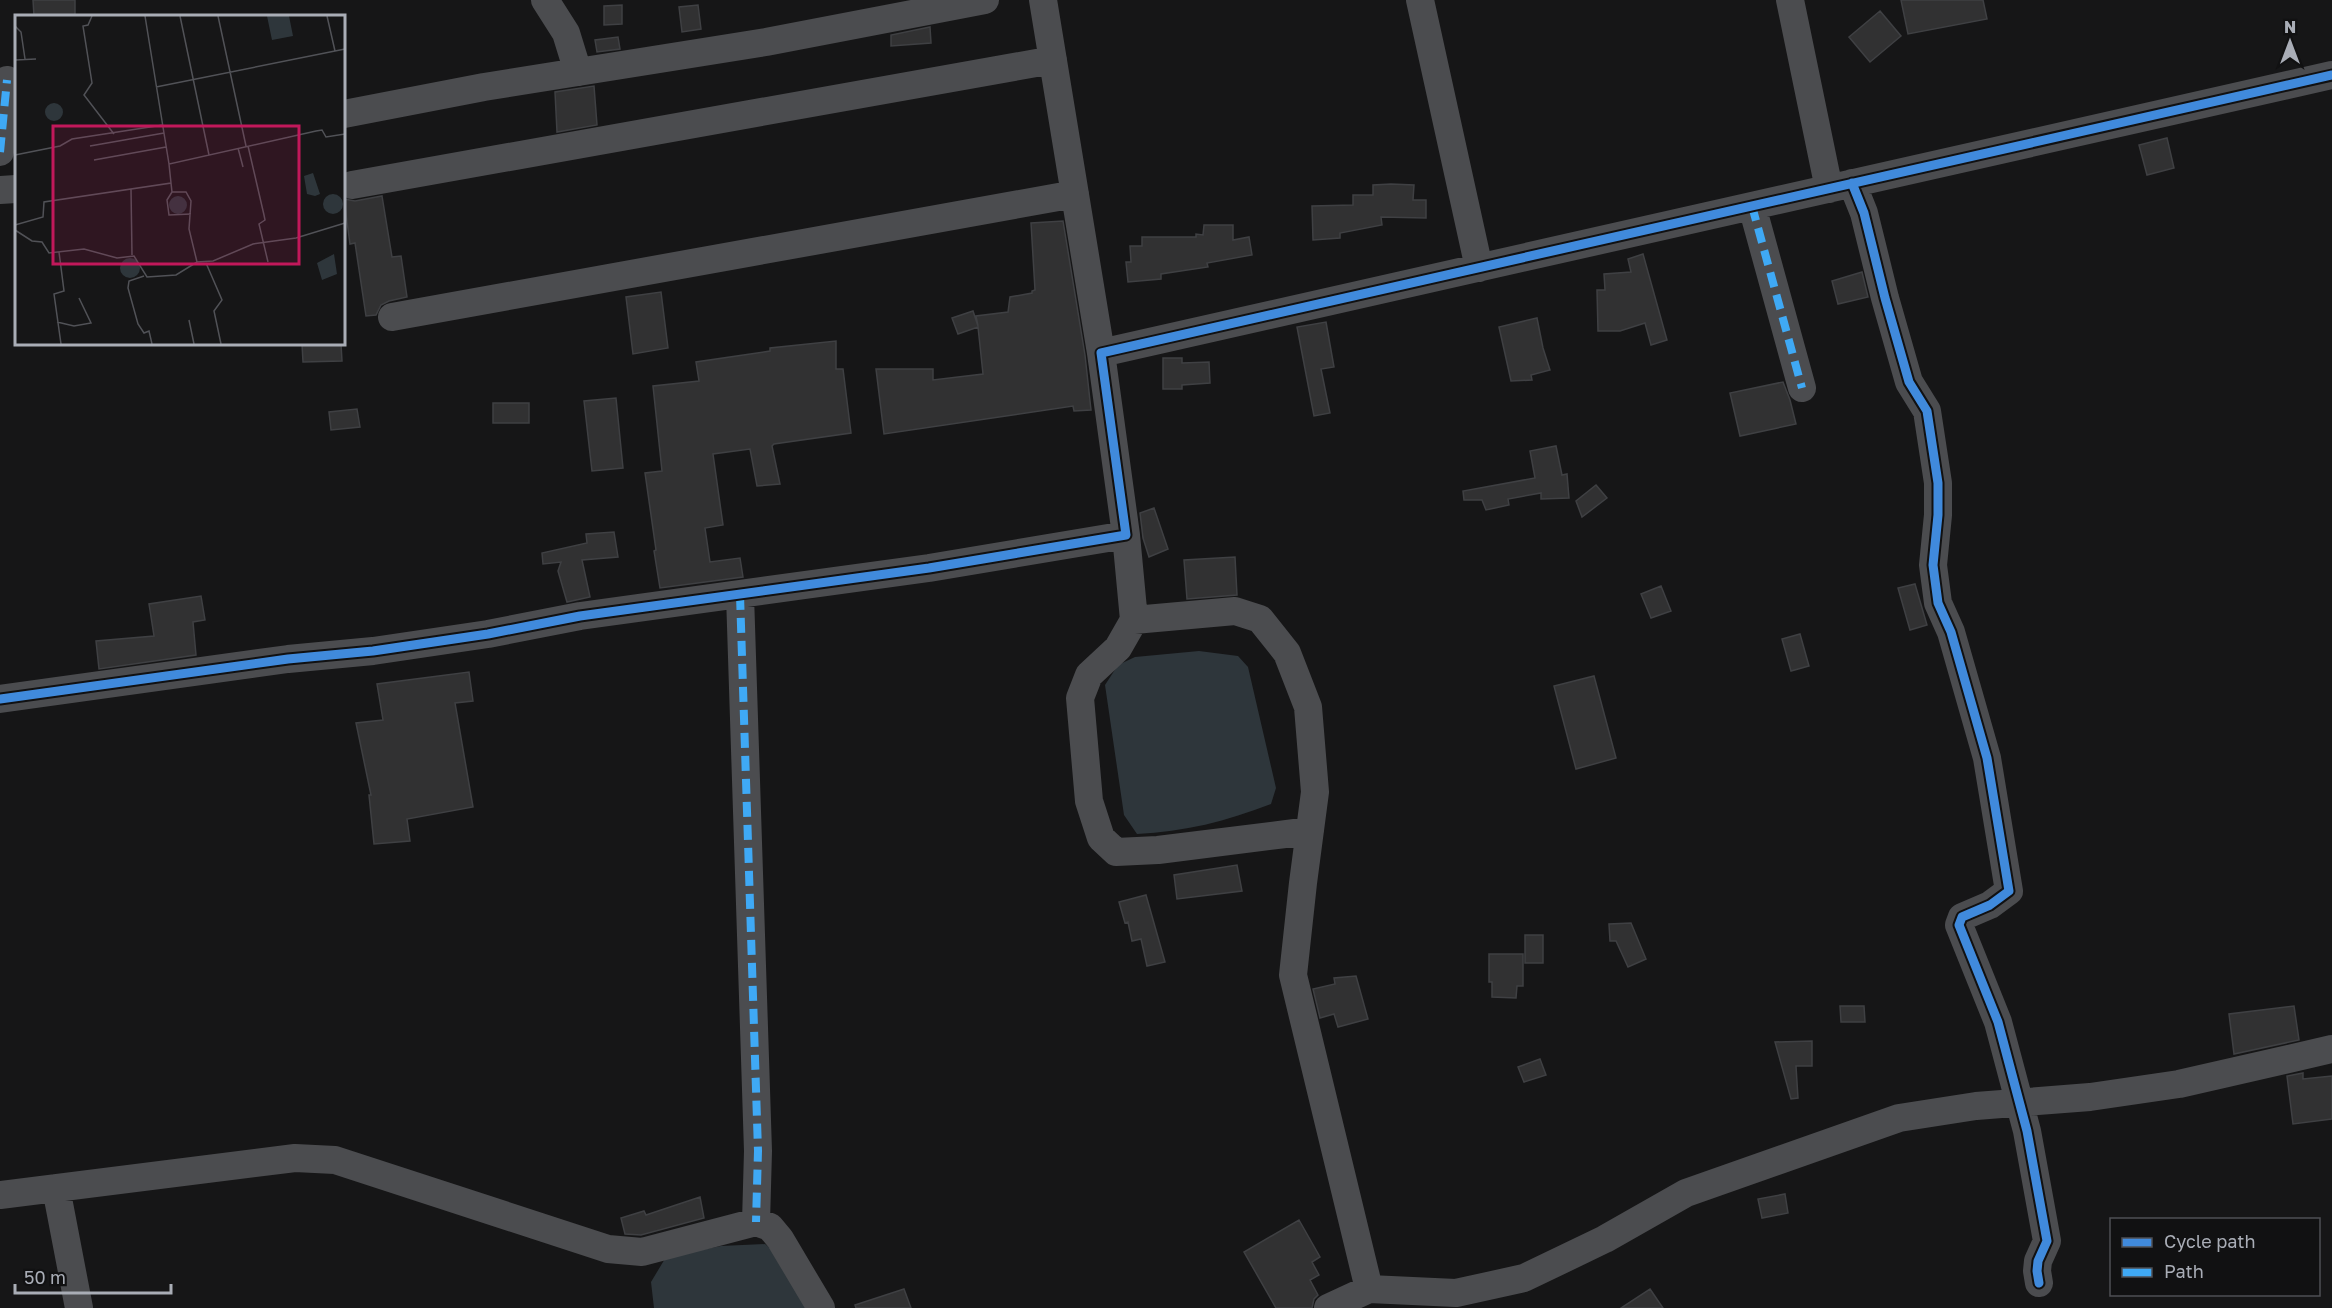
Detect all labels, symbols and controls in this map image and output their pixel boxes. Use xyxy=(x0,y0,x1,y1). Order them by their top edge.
north arrow xyxy=(2260,12,2320,72)
inset map xyxy=(15,15,345,345)
text: N xyxy=(2284,17,2296,37)
legend xyxy=(2110,1218,2320,1296)
text: Cycle path xyxy=(2164,1230,2256,1252)
scale bar xyxy=(15,1257,171,1295)
text: Path xyxy=(2164,1260,2204,1282)
text: 50 m xyxy=(24,1266,66,1288)

